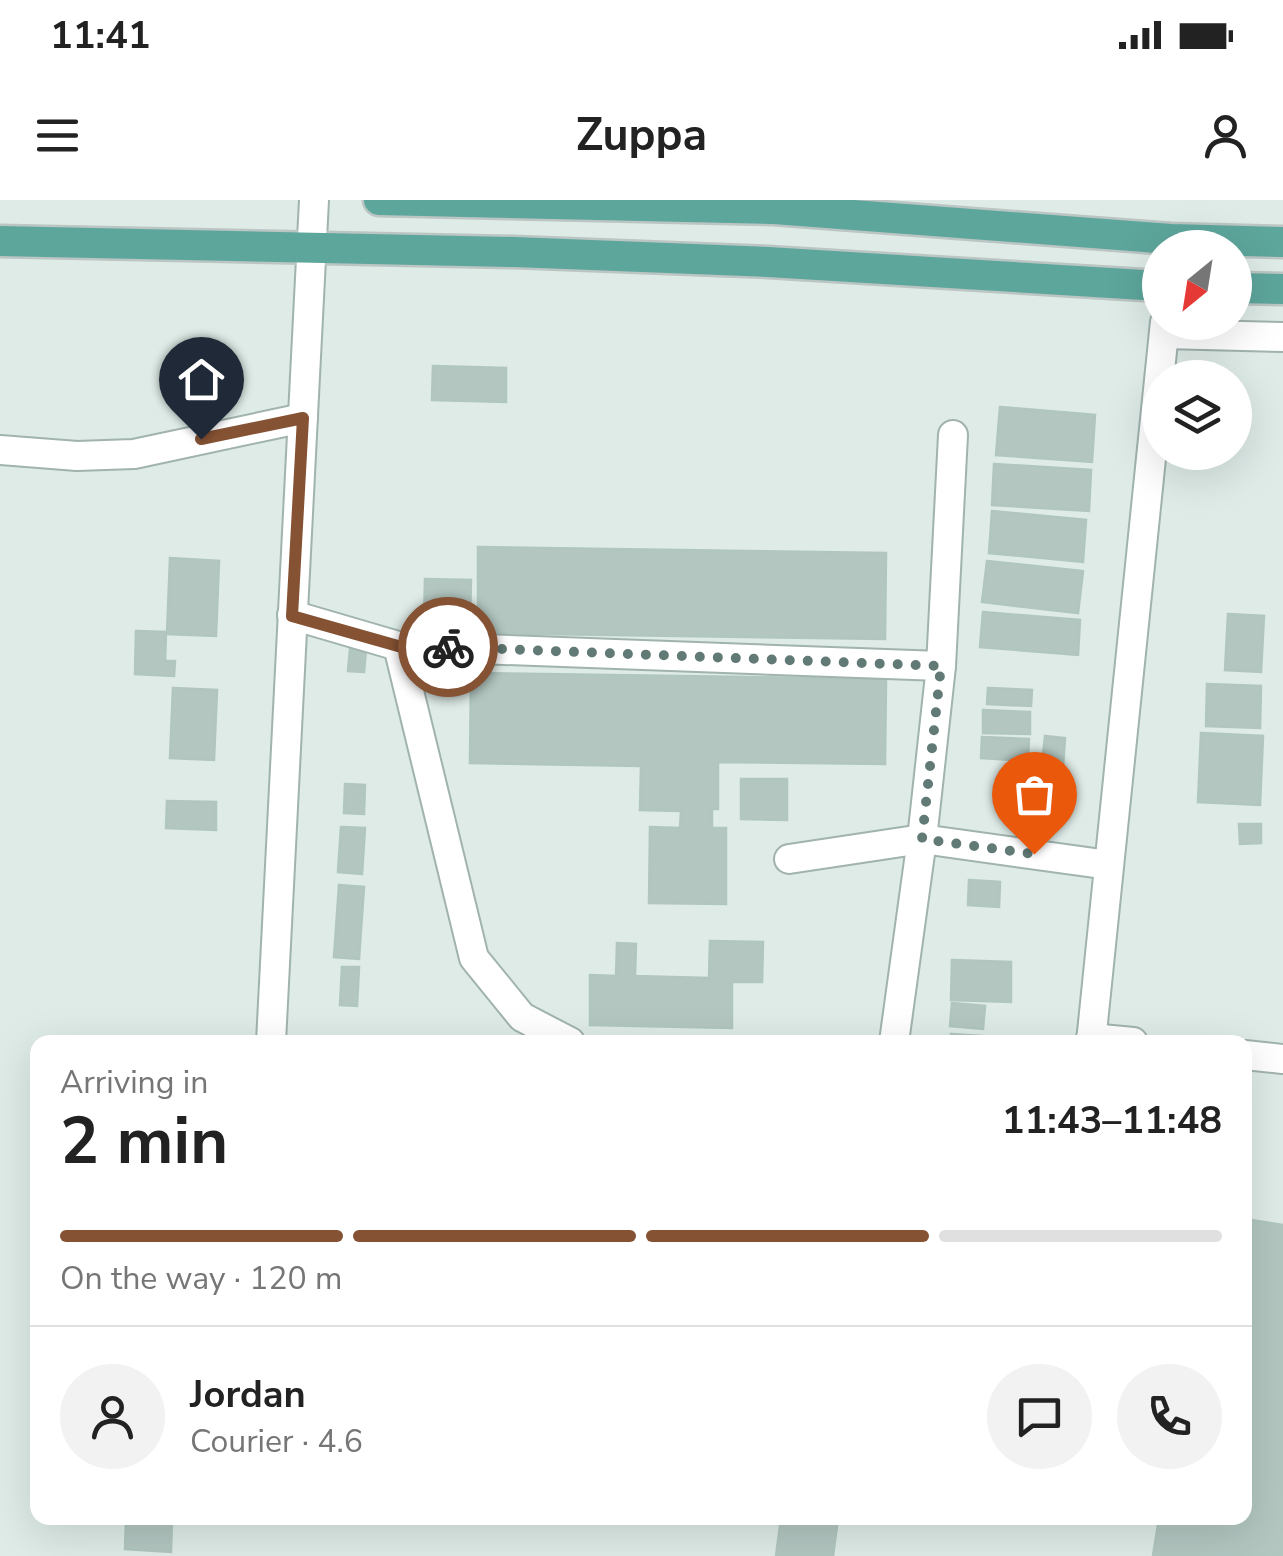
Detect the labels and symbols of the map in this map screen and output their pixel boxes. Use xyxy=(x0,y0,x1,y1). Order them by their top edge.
north arrow xyxy=(1142,230,1252,340)
pin xyxy=(159,337,244,440)
courier xyxy=(398,597,498,697)
pin xyxy=(992,752,1077,855)

